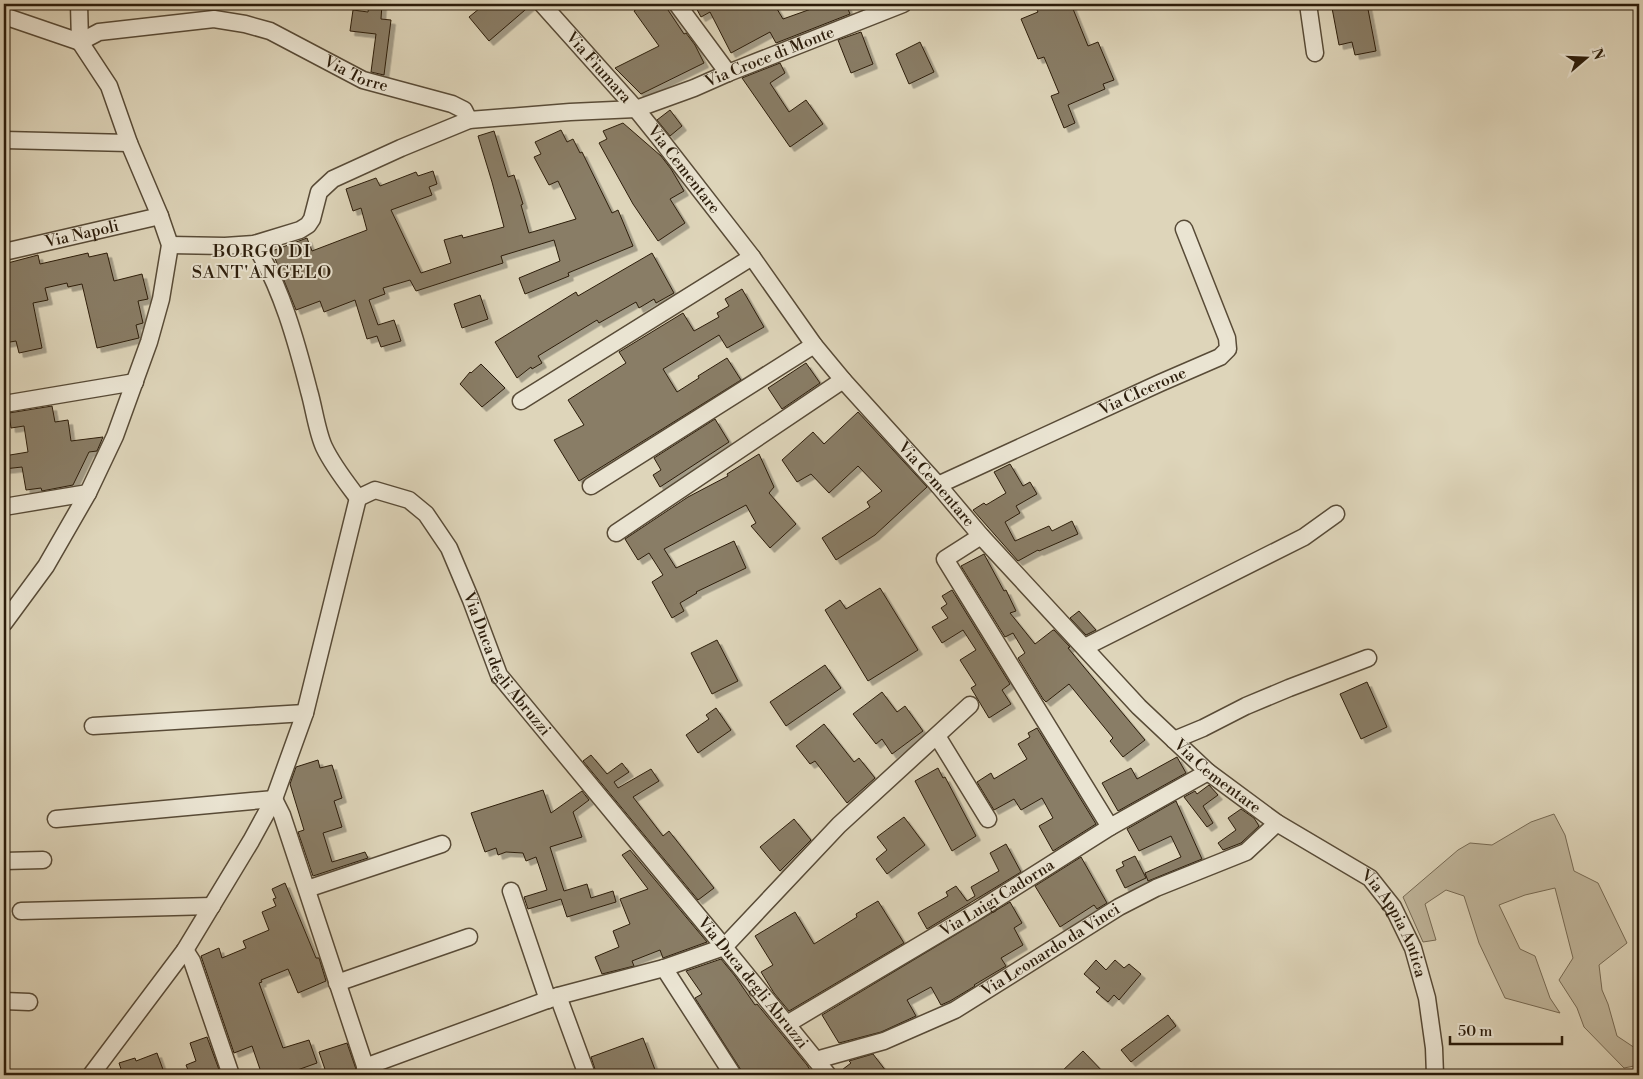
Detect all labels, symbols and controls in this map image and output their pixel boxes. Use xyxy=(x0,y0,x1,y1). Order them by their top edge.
street label: Via Croce di Monte xyxy=(701,22,837,92)
street label: Via Fiumara xyxy=(561,27,636,108)
north arrow xyxy=(1560,32,1610,82)
text: N xyxy=(1587,46,1608,62)
street label: Via Torre xyxy=(320,51,390,96)
street label: Via Cementare xyxy=(642,120,725,218)
street label: Via Napoli xyxy=(42,216,121,252)
district label: BORGO DI SANT'ANGELO xyxy=(192,240,332,284)
street label: Via CIcerone xyxy=(1095,363,1189,420)
street label: Via Cementare xyxy=(893,437,979,531)
street label: Via Duca degli Abruzzi xyxy=(458,588,555,740)
street label: Via Cementare xyxy=(1169,734,1265,818)
street label: Via Luigi Cadorna xyxy=(935,854,1059,942)
street label: Via Appia Antica xyxy=(1357,865,1431,981)
street label: Via Leonardo da Vinci xyxy=(977,899,1124,1001)
street label: Via Duca degli Abruzzi xyxy=(693,912,813,1053)
scale bar xyxy=(1450,1014,1563,1046)
text: 50 m xyxy=(1458,1022,1492,1041)

